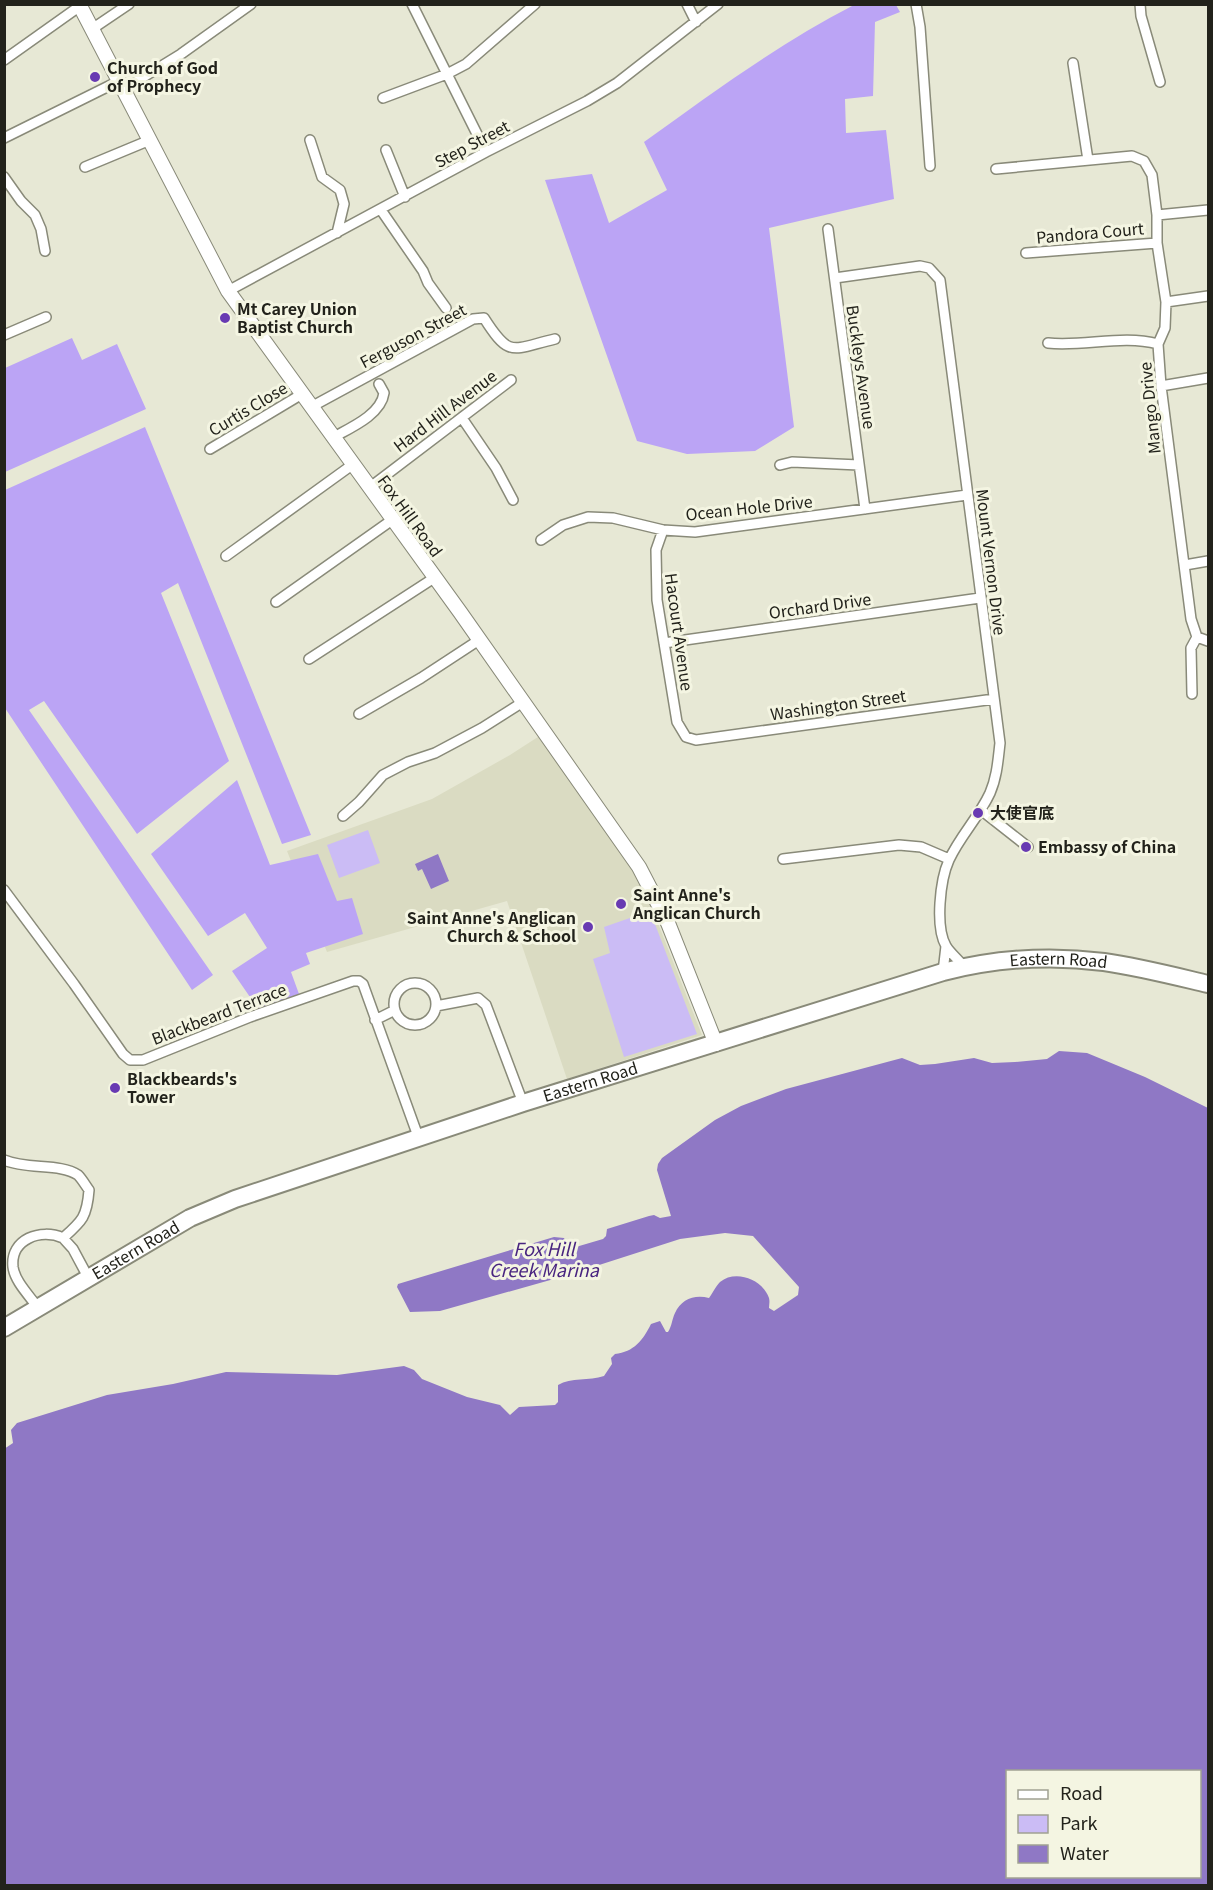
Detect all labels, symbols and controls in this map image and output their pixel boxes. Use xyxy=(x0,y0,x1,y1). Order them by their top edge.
place label: Church of God of Prophecy xyxy=(107,55,218,97)
marker: Church of God of Prophecy xyxy=(88,70,102,84)
street label: Step Street xyxy=(430,113,513,173)
street label: Pandora Court xyxy=(1035,215,1145,249)
place label: Mt Carey Union Baptist Church xyxy=(237,296,357,338)
street label: Ferguson Street xyxy=(355,297,470,373)
street label: Buckleys Avenue xyxy=(841,303,883,431)
marker: Mt Carey Union Baptist Church xyxy=(218,311,232,325)
street label: Mango Drive xyxy=(1132,361,1166,455)
street label: Hard Hill Avenue xyxy=(388,363,501,457)
street label: Curtis Close xyxy=(204,375,292,441)
street label: Fox Hill Road xyxy=(373,469,449,561)
street label: Mount Vernon Drive xyxy=(971,487,1013,637)
street label: Ocean Hole Drive xyxy=(684,488,814,526)
street label: Hacourt Avenue xyxy=(660,571,700,692)
street label: Orchard Drive xyxy=(767,586,873,624)
street label: Washington Street xyxy=(769,683,907,725)
place label: 大使官底 xyxy=(990,800,1054,824)
marker: 大使官底 xyxy=(971,806,985,820)
place label: Embassy of China xyxy=(1038,834,1176,858)
marker: Embassy of China xyxy=(1019,840,1033,854)
place label: Saint Anne's Anglican Church xyxy=(632,882,761,924)
marker: Saint Anne's Anglican Church xyxy=(614,897,628,911)
place label: Saint Anne's Anglican Church & School xyxy=(407,905,576,947)
marker: Saint Anne's Anglican Church & School xyxy=(581,920,595,934)
street label: Eastern Road xyxy=(1008,946,1109,973)
street label: Blackbeard Terrace xyxy=(148,976,290,1050)
street label: Eastern Road xyxy=(540,1055,640,1107)
place label: Blackbeards's Tower xyxy=(127,1066,237,1108)
marker: Blackbeards's Tower xyxy=(108,1081,122,1095)
street label: Eastern Road xyxy=(87,1214,183,1285)
water label: Fox Hill Creek Marina xyxy=(489,1235,600,1282)
legend xyxy=(1006,1770,1201,1878)
text: Road xyxy=(1060,1779,1103,1805)
text: Park xyxy=(1060,1809,1098,1835)
text: Water xyxy=(1060,1839,1110,1865)

